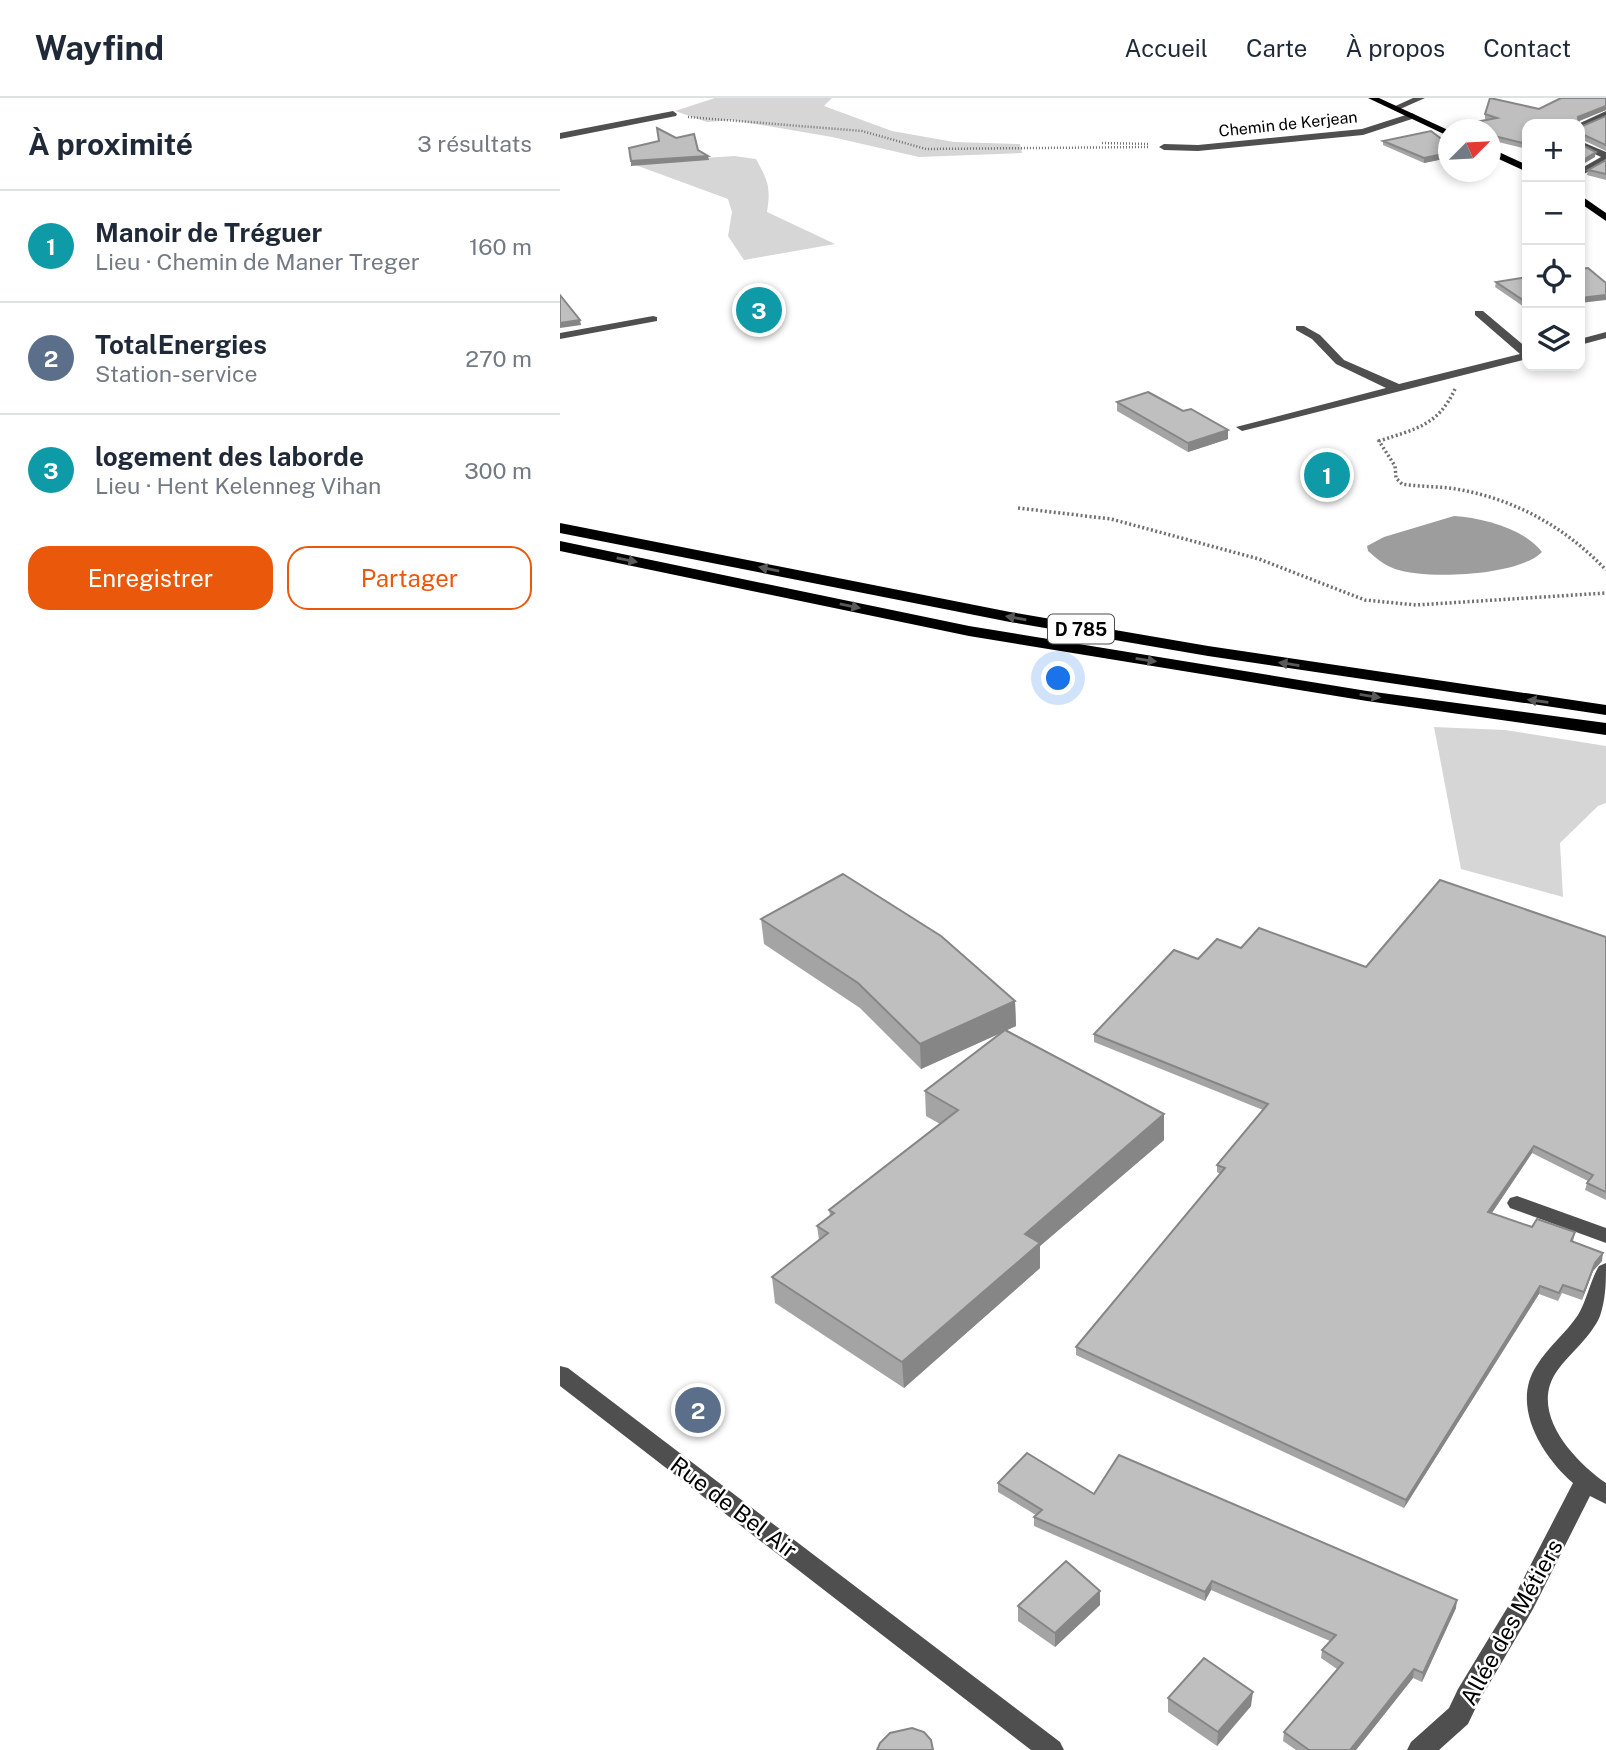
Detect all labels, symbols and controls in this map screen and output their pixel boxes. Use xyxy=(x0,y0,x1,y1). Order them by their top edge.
text: Wayfind xyxy=(35,29,164,67)
text: Accueil xyxy=(1125,34,1208,62)
text: Carte xyxy=(1246,34,1307,62)
text: À propos xyxy=(1345,34,1445,62)
text: Contact xyxy=(1483,34,1571,62)
street label: Chemin de Kerjean xyxy=(1218,107,1358,141)
north arrow xyxy=(1438,119,1501,182)
map controls xyxy=(1522,119,1585,371)
button: + xyxy=(1522,119,1585,182)
text: À proximité xyxy=(28,126,193,162)
text: 3 résultats xyxy=(417,130,532,157)
button: − xyxy=(1522,182,1585,245)
text: Manoir de Tréguer xyxy=(95,217,322,248)
text: 1 xyxy=(46,233,56,260)
text: 160 m xyxy=(469,233,532,260)
button: locate xyxy=(1522,245,1585,308)
text: Lieu · Chemin de Maner Treger xyxy=(95,248,420,275)
pin: 3 xyxy=(736,284,782,336)
button: layers xyxy=(1522,308,1585,371)
text: TotalEnergies xyxy=(95,329,267,360)
text: 2 xyxy=(44,345,58,372)
text: 270 m xyxy=(465,345,532,372)
text: Station-service xyxy=(95,360,257,387)
text: logement des laborde xyxy=(95,441,364,472)
pin: 1 xyxy=(1304,449,1350,501)
text: 3 xyxy=(43,457,59,484)
text: 300 m xyxy=(464,457,532,484)
text: Lieu · Hent Kelenneg Vihan xyxy=(95,472,381,499)
button: Enregistrer xyxy=(28,546,273,610)
button: Partager xyxy=(287,546,532,610)
one-way arrow xyxy=(616,555,638,566)
one-way arrow xyxy=(758,564,780,575)
one-way arrow xyxy=(839,601,861,612)
one-way arrow xyxy=(1005,612,1027,623)
road number: D 785 xyxy=(1048,614,1114,644)
one-way arrow xyxy=(1135,655,1157,666)
one-way arrow xyxy=(1278,658,1300,669)
your location xyxy=(1041,661,1075,695)
one-way arrow xyxy=(1359,691,1381,702)
one-way arrow xyxy=(1527,695,1549,706)
pin: 2 xyxy=(675,1384,721,1436)
street label: Rue de Bel Air xyxy=(665,1451,803,1563)
street label: Allée des Métiers xyxy=(1454,1534,1568,1710)

